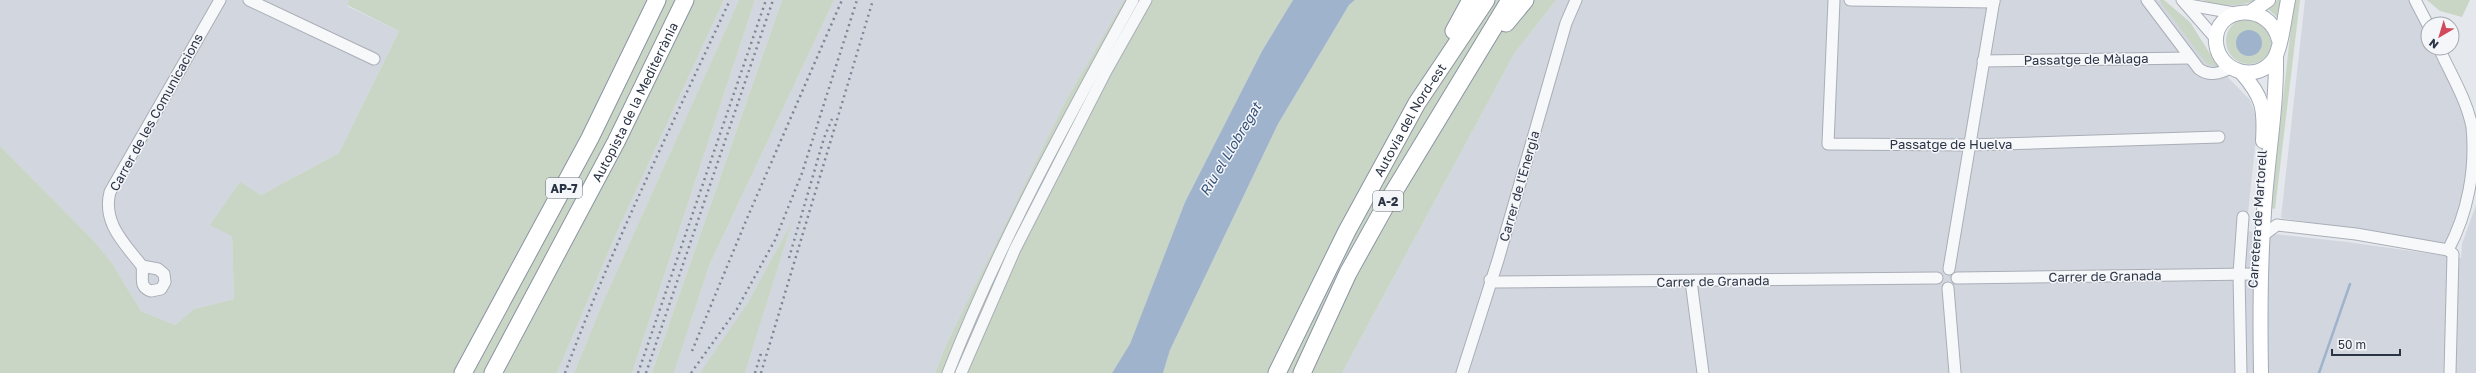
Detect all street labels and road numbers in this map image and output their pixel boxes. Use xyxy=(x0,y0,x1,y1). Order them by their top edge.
street label: Autopista de la Mediterrània xyxy=(588,19,681,184)
street label: Carrer de les Comunicacions xyxy=(106,30,206,194)
street label: Passatge de Màlaga xyxy=(2023,50,2149,68)
street label: Autovia del Nord-est xyxy=(1370,60,1449,179)
street label: Carrer de l'Energia xyxy=(1496,129,1542,243)
street label: Passatge de Huelva xyxy=(1890,136,2012,152)
street label: Carretera de Martorell xyxy=(2244,149,2270,289)
road number: AP-7 xyxy=(546,178,582,198)
road number: A-2 xyxy=(1373,191,1403,211)
street label: Carrer de Granada xyxy=(2048,267,2162,285)
street label: Carrer de Granada xyxy=(1656,272,1770,290)

